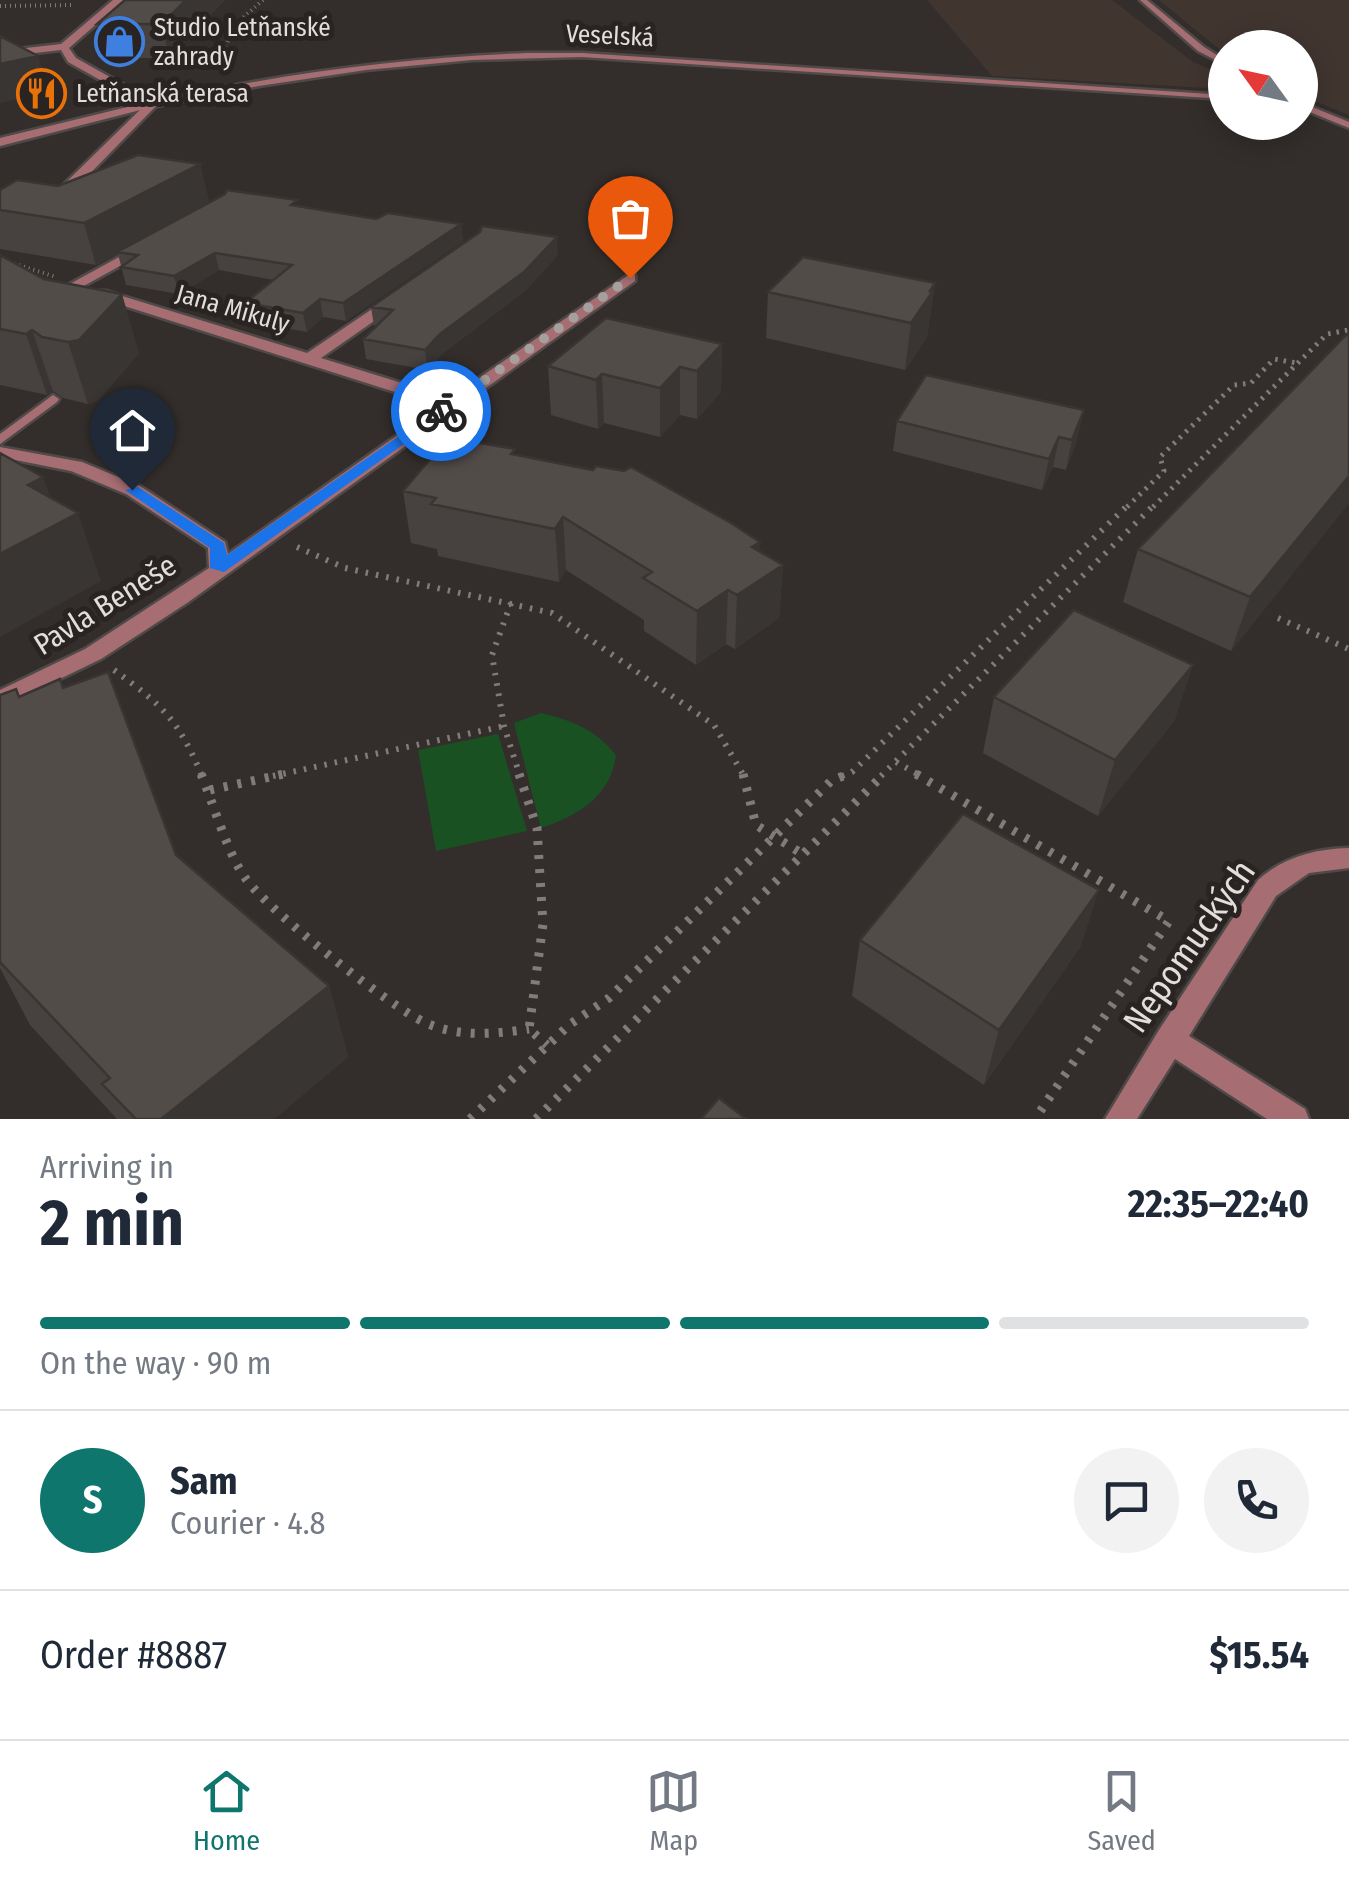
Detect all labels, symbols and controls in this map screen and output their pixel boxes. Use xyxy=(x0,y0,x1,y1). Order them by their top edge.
place label: Studio Letňanské zahrady xyxy=(154,13,330,72)
shop icon: Studio Letňanské zahrady xyxy=(93,15,145,67)
street label: Veselská xyxy=(565,19,655,53)
north arrow xyxy=(1208,30,1318,140)
map controls xyxy=(1208,30,1318,140)
restaurant icon: Letňanská terasa xyxy=(15,67,67,119)
place label: Letňanská terasa xyxy=(76,79,249,109)
pin xyxy=(588,176,673,279)
icon: bag xyxy=(603,191,658,246)
street label: Jana Mikuly xyxy=(173,278,293,339)
courier xyxy=(391,361,491,461)
icon: bike xyxy=(414,384,469,439)
pin xyxy=(90,388,175,491)
icon: home xyxy=(105,403,160,458)
street label: Pavla Beneše xyxy=(27,547,183,663)
street label: Nepomuckých xyxy=(1114,852,1264,1040)
text: Arriving in xyxy=(40,1148,174,1186)
text: 22:35–22:40 xyxy=(1128,1181,1309,1227)
text: 2 min xyxy=(40,1184,184,1262)
text: On the way · 90 m xyxy=(40,1344,271,1382)
button: chat xyxy=(1074,1448,1179,1553)
button: phone xyxy=(1204,1448,1309,1553)
text: Sam xyxy=(170,1458,238,1504)
text: S xyxy=(83,1477,102,1523)
text: Courier · 4.8 xyxy=(170,1504,326,1542)
text: Order #8887 xyxy=(40,1632,227,1678)
text: $15.54 xyxy=(1209,1632,1309,1678)
tab: Home xyxy=(193,1764,260,1857)
tab: Map xyxy=(646,1764,701,1857)
tab: Saved xyxy=(1087,1764,1156,1857)

